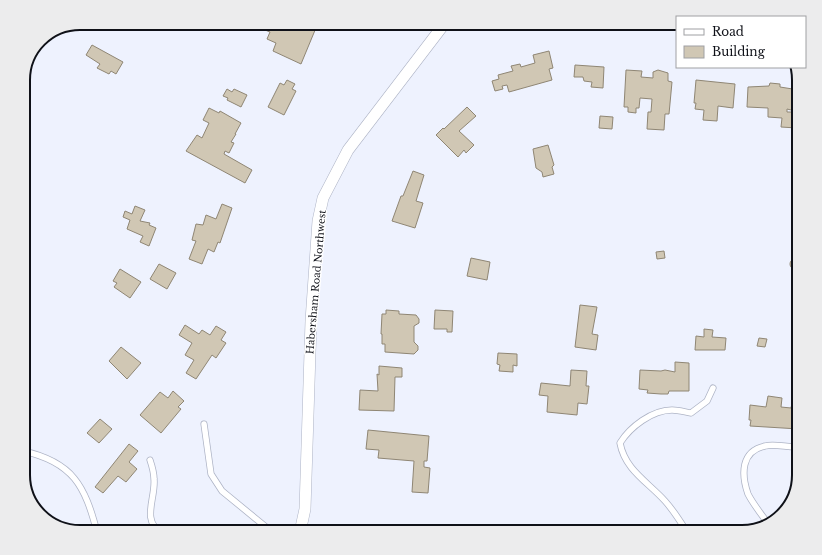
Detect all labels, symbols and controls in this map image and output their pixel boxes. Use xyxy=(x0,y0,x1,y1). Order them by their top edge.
legend xyxy=(676,16,806,68)
text: Road xyxy=(712,24,744,39)
text: Building xyxy=(712,44,766,59)
street label: Habersham Road Northwest xyxy=(303,209,329,355)

